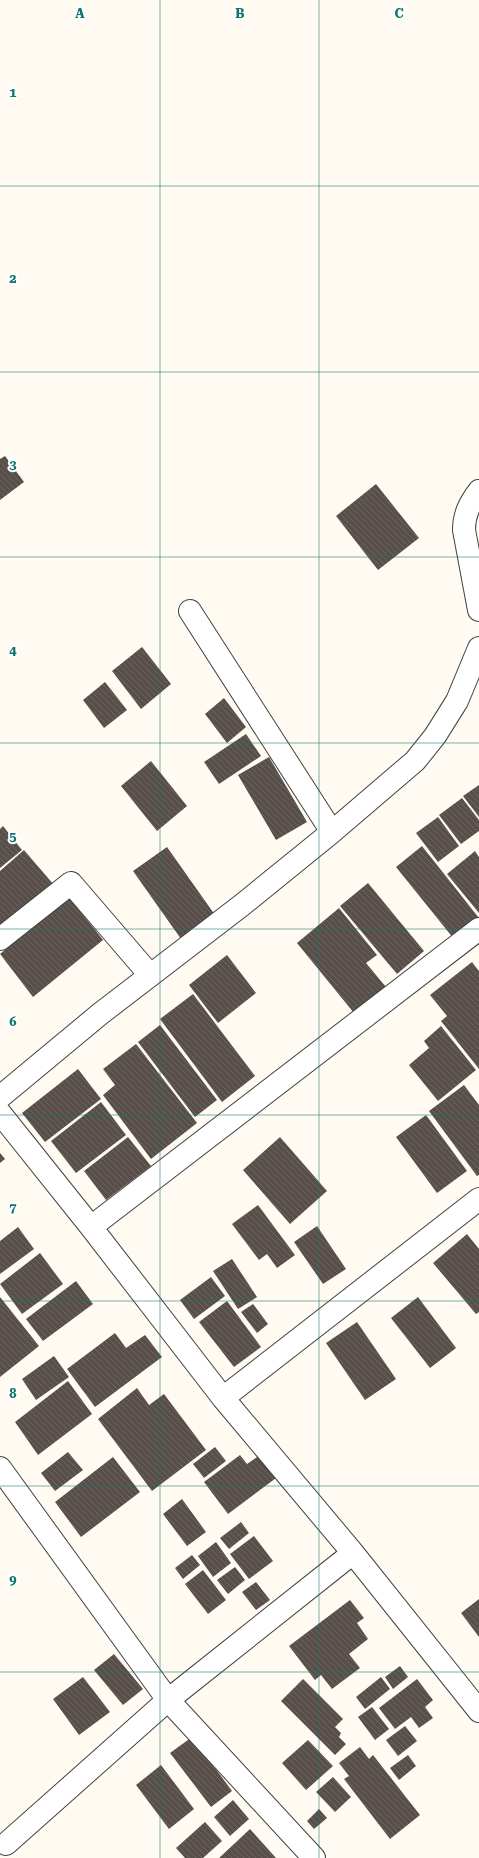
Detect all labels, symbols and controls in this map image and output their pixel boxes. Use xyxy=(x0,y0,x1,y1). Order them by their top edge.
text: A xyxy=(75,6,85,21)
text: B xyxy=(235,6,245,21)
text: C xyxy=(394,6,404,21)
text: 1 xyxy=(9,85,17,100)
text: 2 xyxy=(9,271,17,286)
text: 3 xyxy=(9,457,17,472)
text: 4 xyxy=(9,643,17,658)
text: 5 xyxy=(9,829,17,844)
text: 6 xyxy=(9,1014,17,1029)
text: 7 xyxy=(9,1200,17,1215)
text: 8 xyxy=(9,1386,17,1401)
text: 9 xyxy=(9,1572,17,1587)

